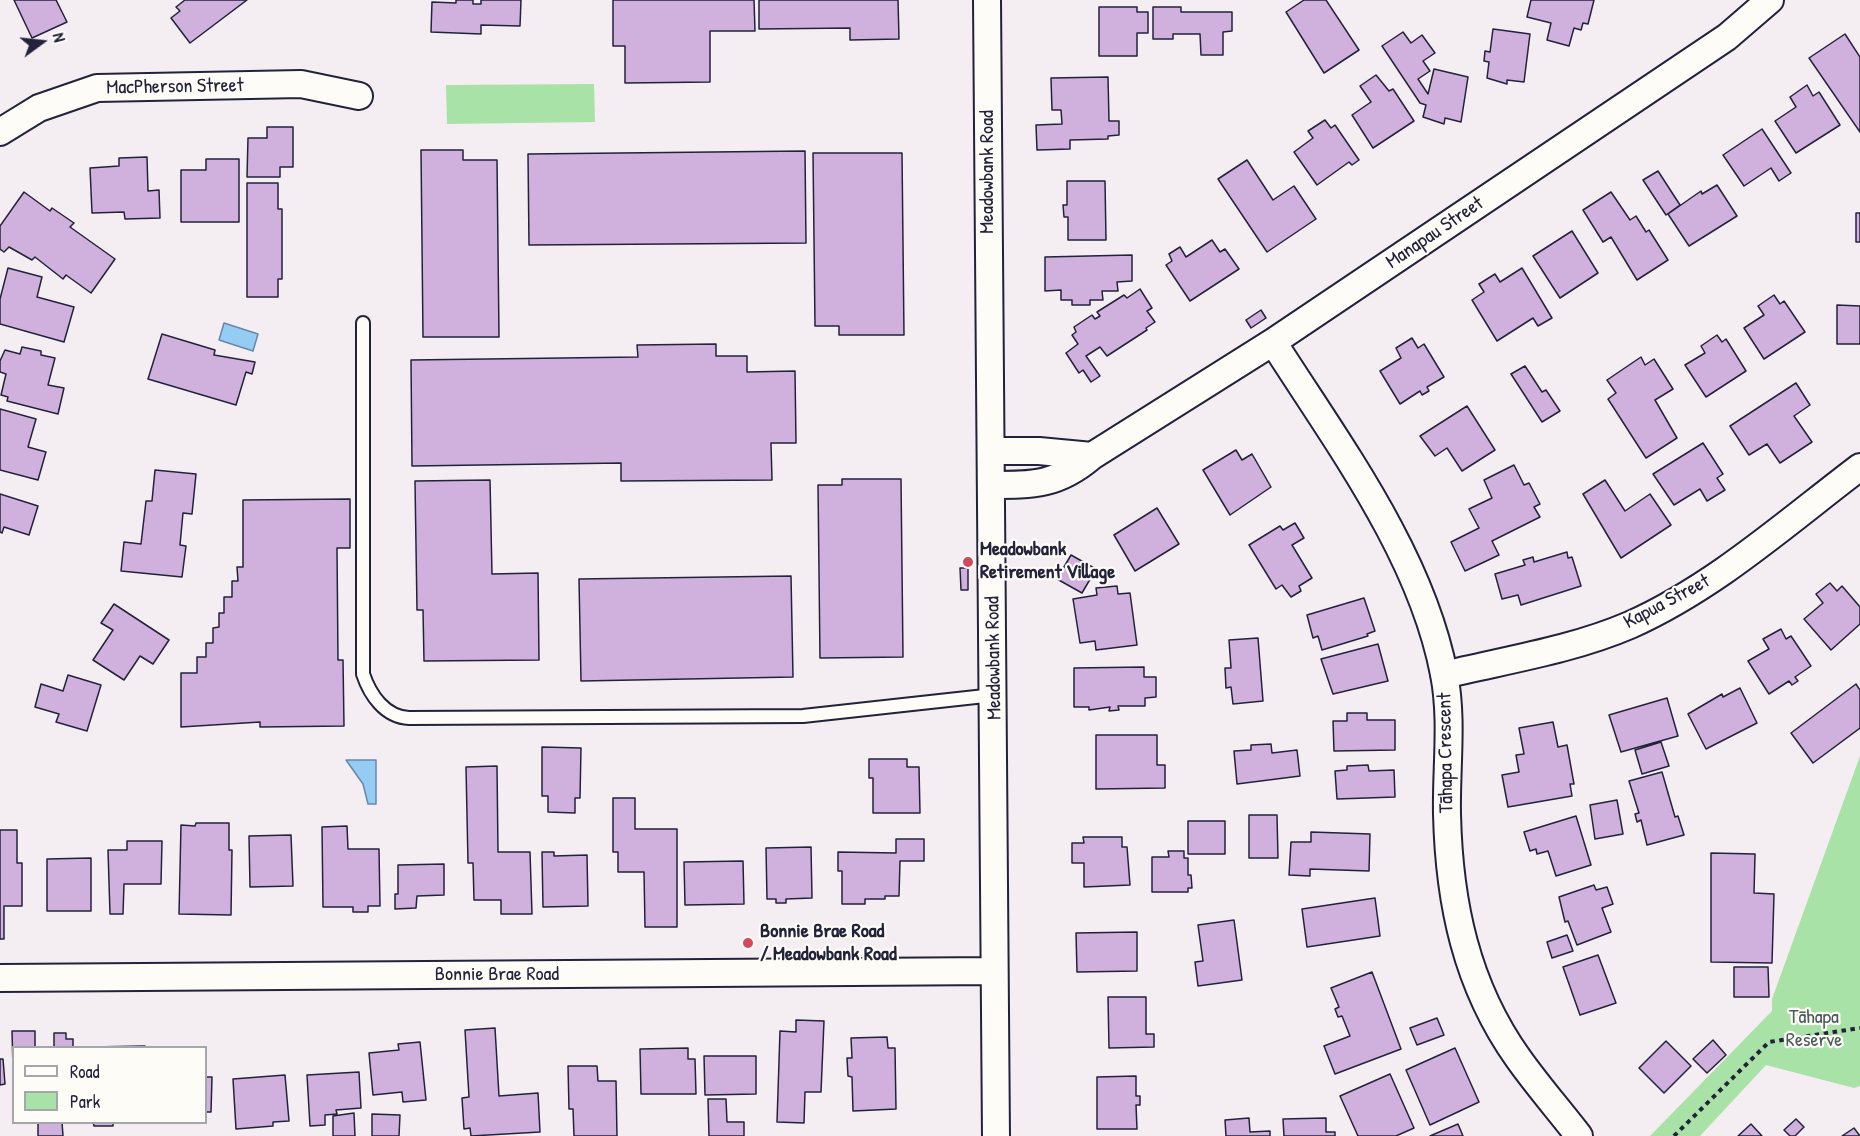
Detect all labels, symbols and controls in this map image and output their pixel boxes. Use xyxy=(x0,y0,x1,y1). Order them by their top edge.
north arrow xyxy=(12,12,72,72)
text: N xyxy=(48,30,71,44)
street label: MacPherson Street xyxy=(106,74,244,100)
street label: Meadowbank Road xyxy=(976,110,1000,234)
street label: Manapau Street xyxy=(1382,192,1488,274)
place label: Meadowbank Retirement Village xyxy=(980,538,1115,585)
marker: Meadowbank Retirement Village xyxy=(961,555,975,569)
street label: Kapua Street xyxy=(1620,569,1714,635)
street label: Meadowbank Road xyxy=(981,596,1007,720)
street label: Tāhapa Crescent xyxy=(1433,693,1459,813)
place label: Bonnie Brae Road / Meadowbank Road xyxy=(760,920,897,967)
marker: Bonnie Brae Road / Meadowbank Road xyxy=(741,936,755,950)
street label: Bonnie Brae Road xyxy=(435,963,559,987)
park label: Tāhapa Reserve xyxy=(1786,1006,1842,1053)
legend xyxy=(12,1046,207,1124)
text: Road xyxy=(70,1059,100,1084)
text: Park xyxy=(70,1089,100,1114)

